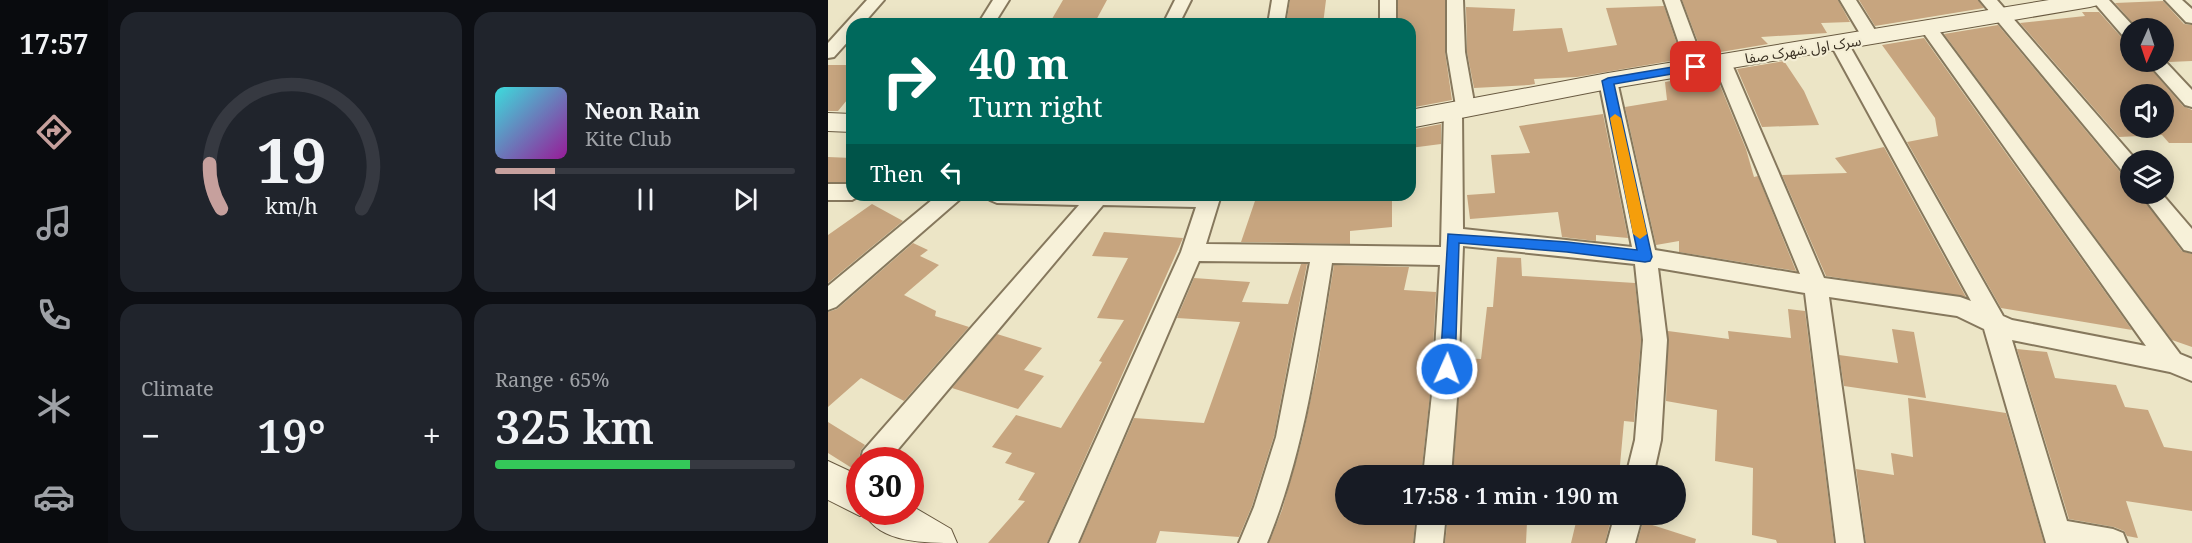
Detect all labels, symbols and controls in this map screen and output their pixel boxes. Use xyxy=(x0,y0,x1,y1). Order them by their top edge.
north arrow xyxy=(2120,18,2174,72)
map controls xyxy=(2120,18,2174,204)
text: 17:57 xyxy=(19,25,89,62)
street label: سرک اول شهرک صفا xyxy=(1744,30,1863,68)
text: 40 m xyxy=(969,34,1069,91)
pin xyxy=(1670,41,1721,92)
icon: right xyxy=(870,42,948,120)
icon: arrive xyxy=(1679,50,1712,83)
button: sound xyxy=(2120,84,2174,138)
text: Turn right xyxy=(969,88,1102,125)
text: Neon Rain xyxy=(585,95,700,125)
icon: directions xyxy=(33,111,75,153)
text: 19 xyxy=(256,116,326,201)
text: Kite Club xyxy=(585,125,672,152)
button: layers xyxy=(2120,150,2174,204)
icon: left xyxy=(935,156,968,189)
text: Then xyxy=(870,158,923,188)
icon: previous xyxy=(529,183,562,216)
icon: pause xyxy=(629,183,662,216)
icon: next xyxy=(729,183,762,216)
text: km/h xyxy=(265,191,318,220)
icon: music xyxy=(33,202,75,244)
icon: phone xyxy=(33,294,75,336)
position arrow xyxy=(1415,337,1479,401)
text: Range · 65% xyxy=(495,366,609,393)
text: Climate xyxy=(141,375,214,402)
icon: climate xyxy=(33,385,75,427)
text: 325 km xyxy=(495,396,654,457)
text: 19° xyxy=(257,405,326,466)
text: − xyxy=(141,413,160,458)
text: + xyxy=(423,413,441,458)
speed limit sign: 30 xyxy=(846,447,924,525)
icon: car xyxy=(33,476,75,518)
text: 17:58 · 1 min · 190 m xyxy=(1402,480,1619,510)

